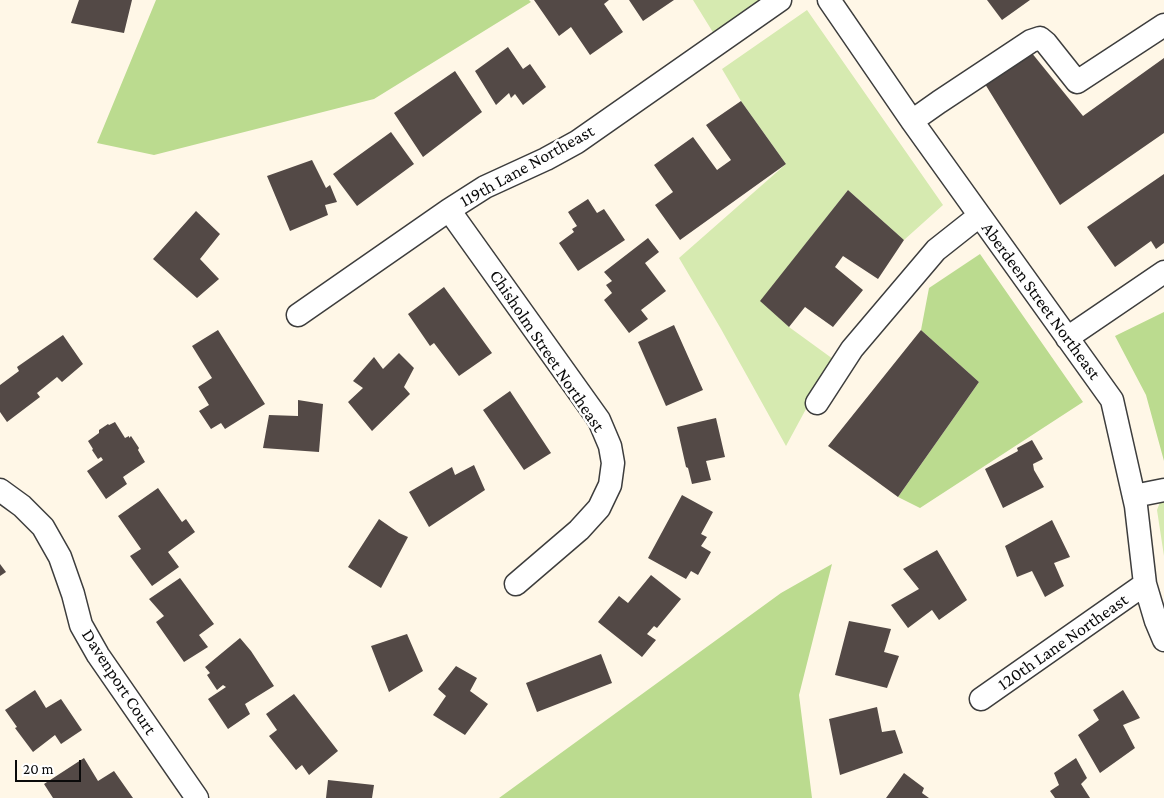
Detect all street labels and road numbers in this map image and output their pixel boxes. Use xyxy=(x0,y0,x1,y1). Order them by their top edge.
street label: 119th Lane Northeast xyxy=(456,120,598,212)
street label: Aberdeen Street Northeast xyxy=(977,218,1105,384)
street label: Chisholm Street Northeast xyxy=(485,266,609,436)
street label: 120th Lane Northeast xyxy=(994,589,1132,695)
street label: Davenport Court xyxy=(77,625,161,739)

